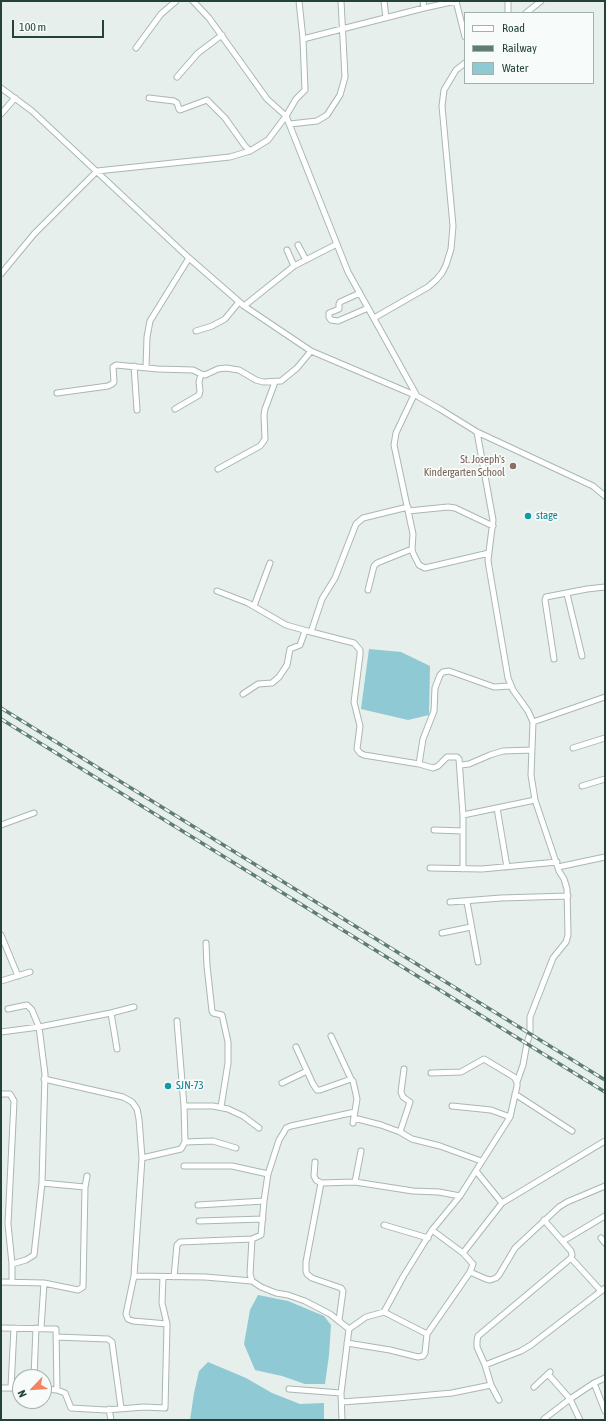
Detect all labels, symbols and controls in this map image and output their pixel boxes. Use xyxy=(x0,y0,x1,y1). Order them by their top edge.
scale bar xyxy=(14,12,106,38)
legend xyxy=(464,12,594,84)
text: 100 m xyxy=(19,20,46,34)
text: Road xyxy=(502,21,525,35)
text: Railway xyxy=(502,41,537,55)
text: Water xyxy=(502,61,528,75)
place label: St. Joseph's Kindergarten School xyxy=(424,453,505,479)
marker: St. Joseph's Kindergarten School xyxy=(508,461,518,471)
place label: stage xyxy=(536,509,558,523)
marker: stage xyxy=(523,511,533,521)
place label: SJN-73 xyxy=(176,1079,204,1093)
marker: SJN-73 xyxy=(163,1081,173,1091)
north arrow xyxy=(12,1369,52,1409)
text: N xyxy=(15,1388,29,1399)

